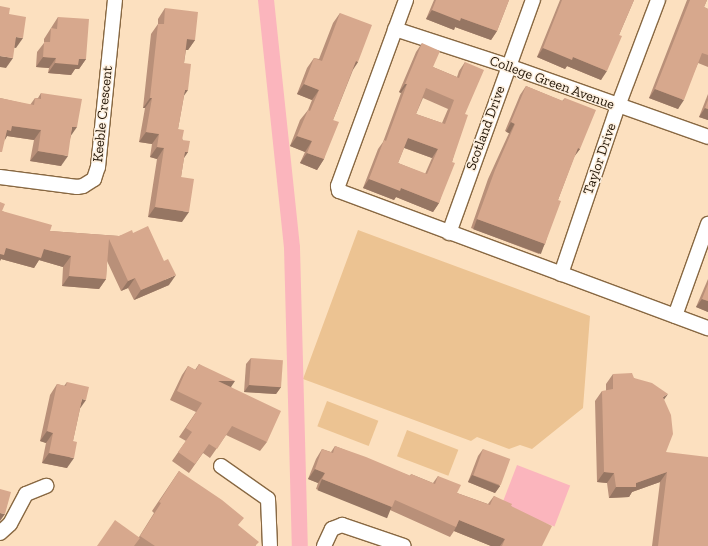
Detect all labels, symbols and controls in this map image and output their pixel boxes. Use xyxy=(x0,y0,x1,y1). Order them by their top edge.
street label: College Green Avenue xyxy=(487,53,617,113)
street label: Keeble Crescent xyxy=(90,65,116,163)
street label: Scotland Drive xyxy=(463,83,509,173)
street label: Taylor Drive xyxy=(580,121,620,197)

